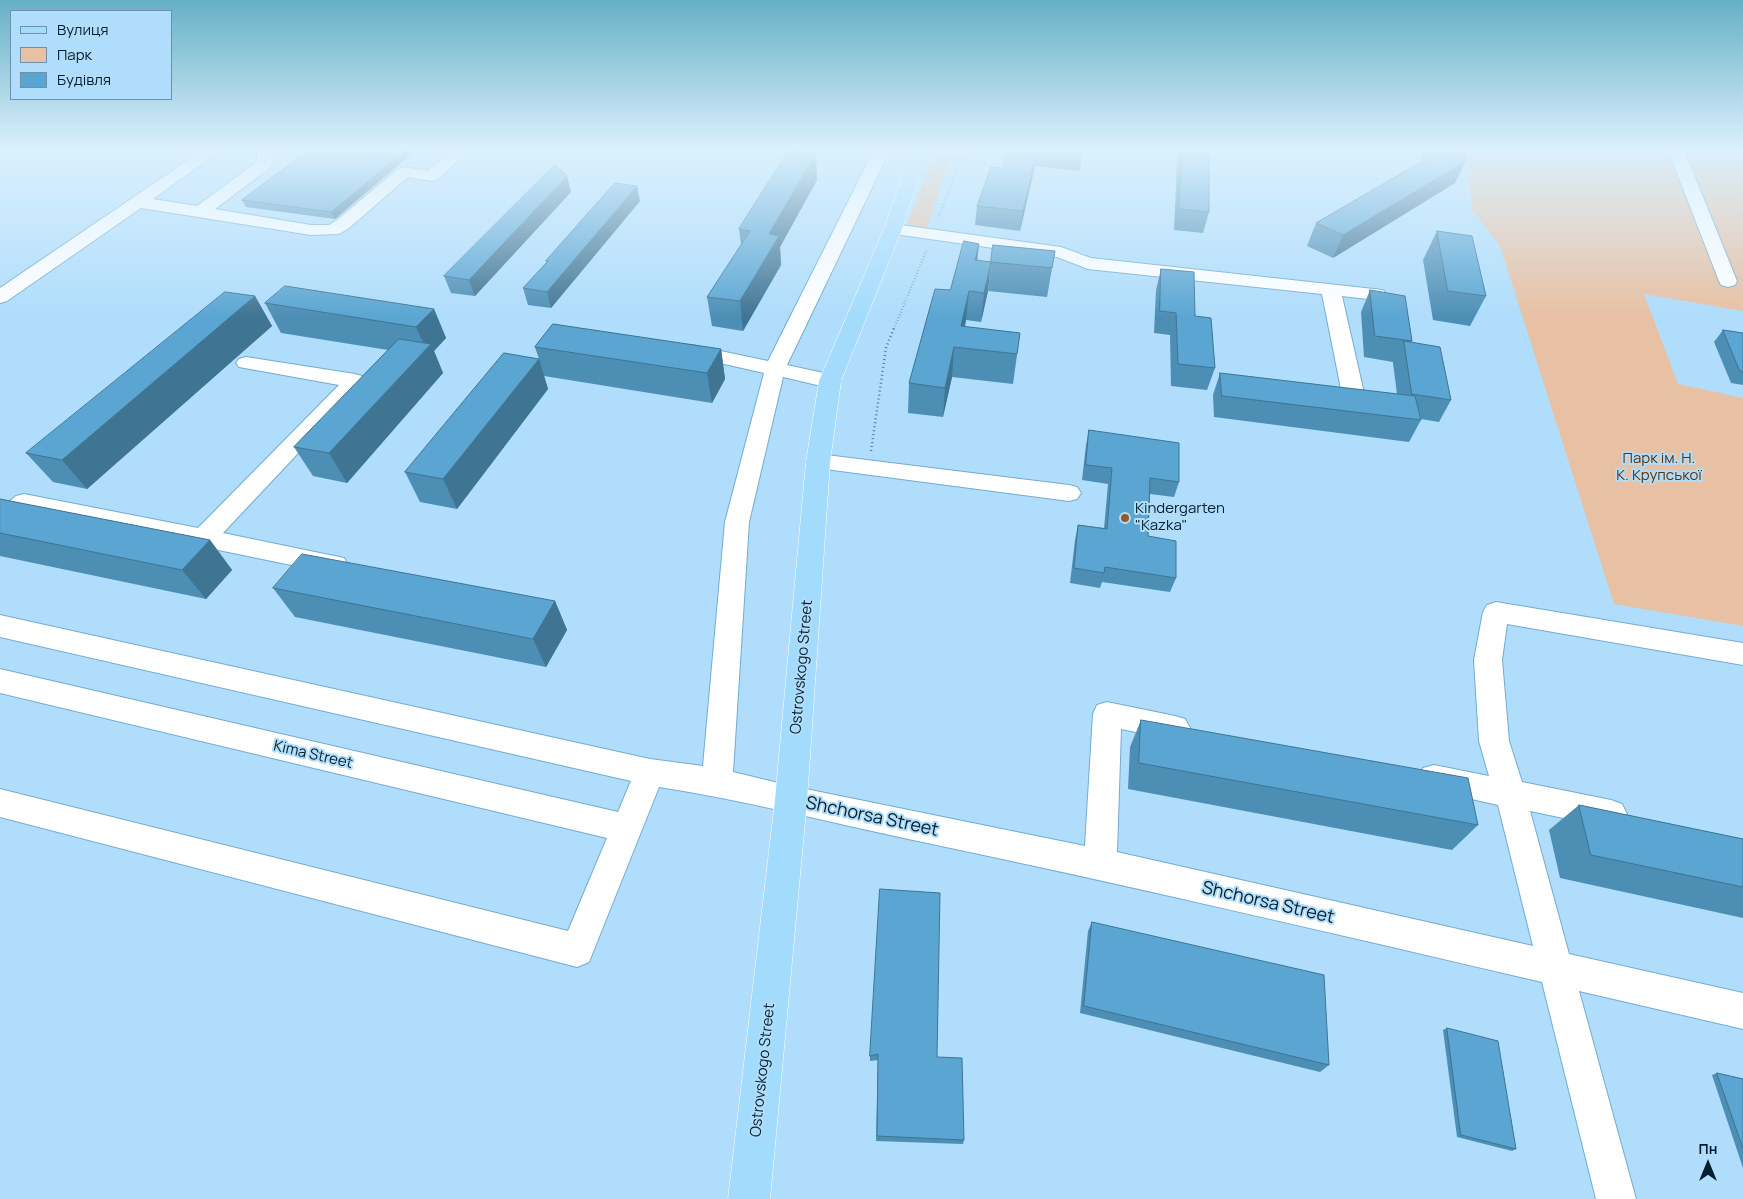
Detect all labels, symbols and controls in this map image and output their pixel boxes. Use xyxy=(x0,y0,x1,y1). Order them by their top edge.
legend xyxy=(10,10,172,100)
text: Вулиця xyxy=(57,19,109,40)
text: Парк xyxy=(57,44,92,65)
text: Будівля xyxy=(57,69,111,90)
park label: Парк ім. Н. К. Крупської xyxy=(1616,450,1702,485)
place label: Kindergarten "Kazka" xyxy=(1135,500,1225,535)
marker: Kindergarten "Kazka" xyxy=(1119,512,1131,524)
street label: Ostrovskogo Street xyxy=(787,599,817,735)
street label: Kima Street xyxy=(272,737,354,773)
street label: Shchorsa Street xyxy=(804,792,940,842)
street label: Shchorsa Street xyxy=(1200,877,1336,929)
street label: Ostrovskogo Street xyxy=(747,1002,779,1138)
north arrow xyxy=(1683,1139,1733,1189)
text: Пн xyxy=(1699,1139,1717,1158)

